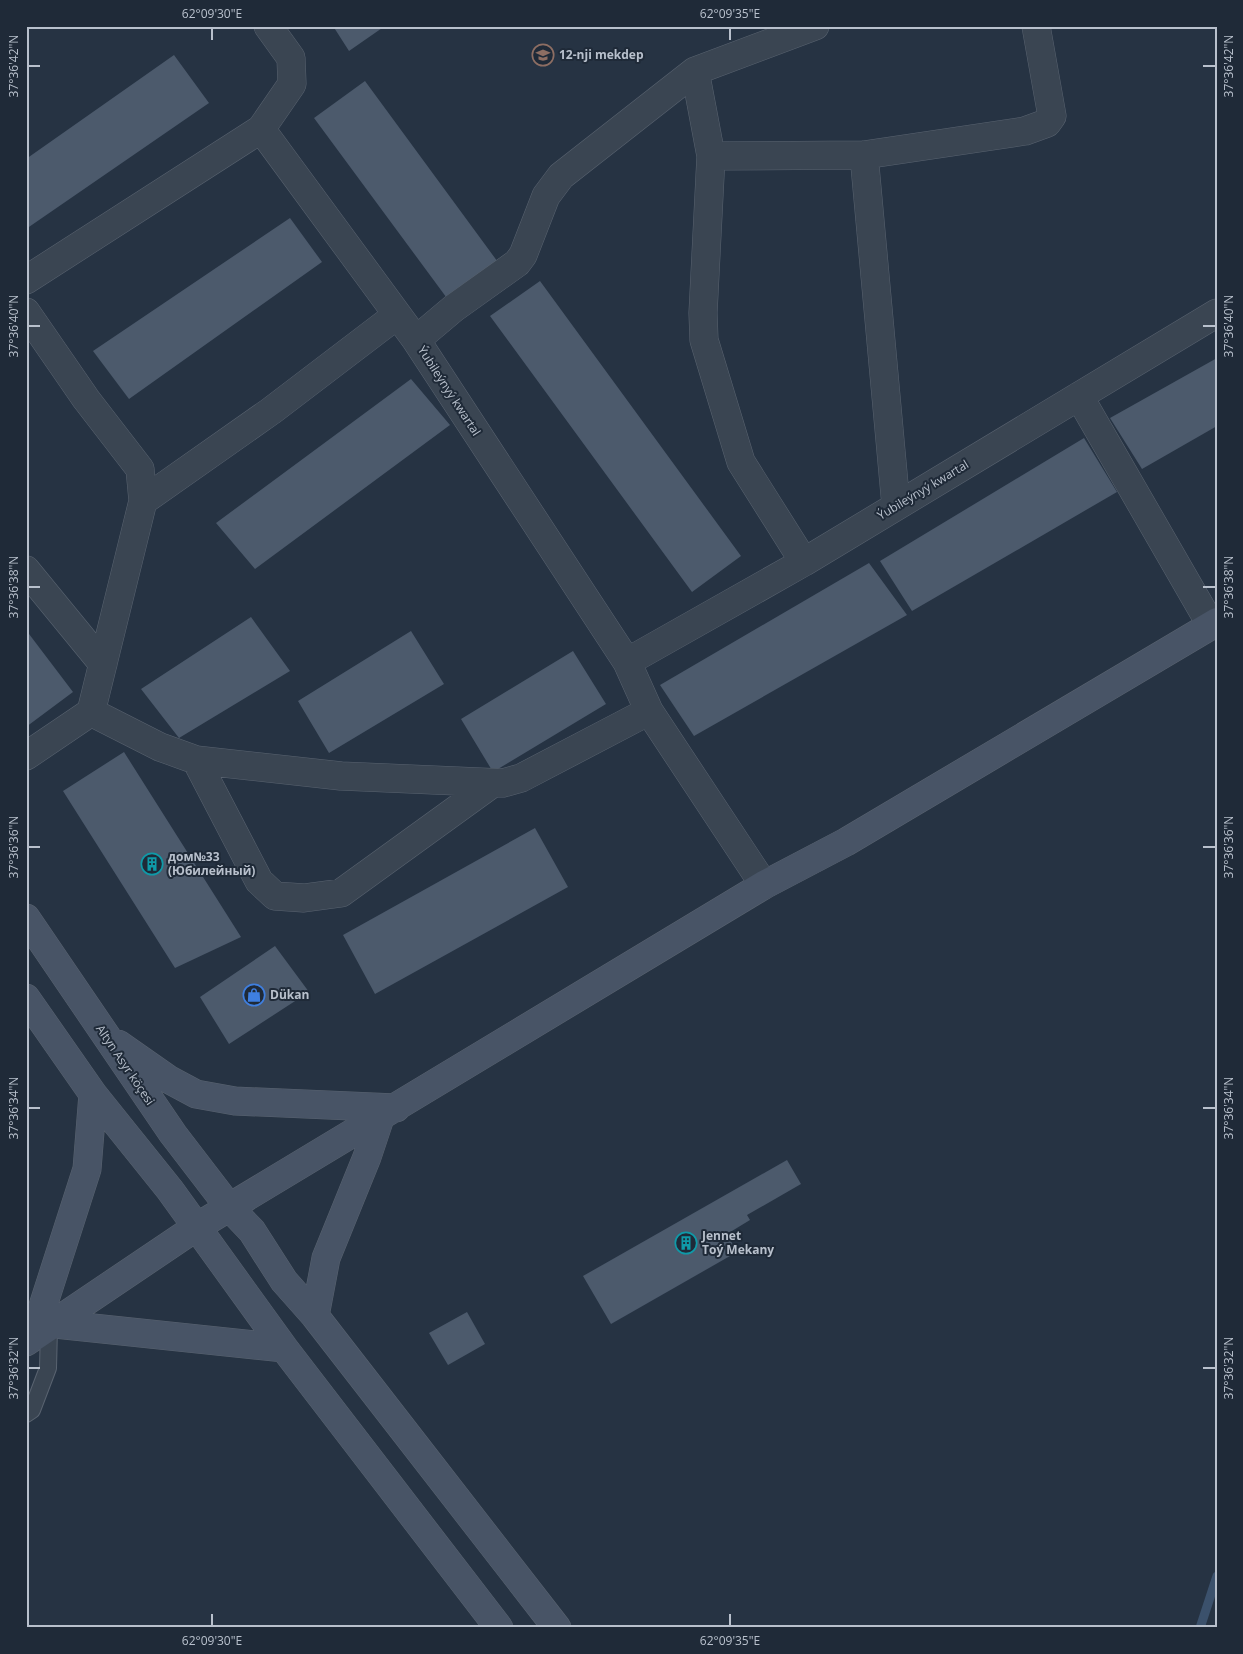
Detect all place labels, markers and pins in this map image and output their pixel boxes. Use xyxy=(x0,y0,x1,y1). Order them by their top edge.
school or university icon: 12-nji mekdep xyxy=(531,43,555,67)
place label: 12-nji mekdep xyxy=(559,46,644,63)
place label: дом№33 (Юбилейный) xyxy=(168,848,255,879)
building icon: дом№33 (Юбилейный) xyxy=(140,852,164,876)
shop icon: Dükan xyxy=(242,983,266,1007)
place label: Dükan xyxy=(270,986,309,1003)
place label: Jennet Toý Mekany xyxy=(701,1227,774,1258)
building icon: Jennet Toý Mekany xyxy=(674,1231,698,1255)

